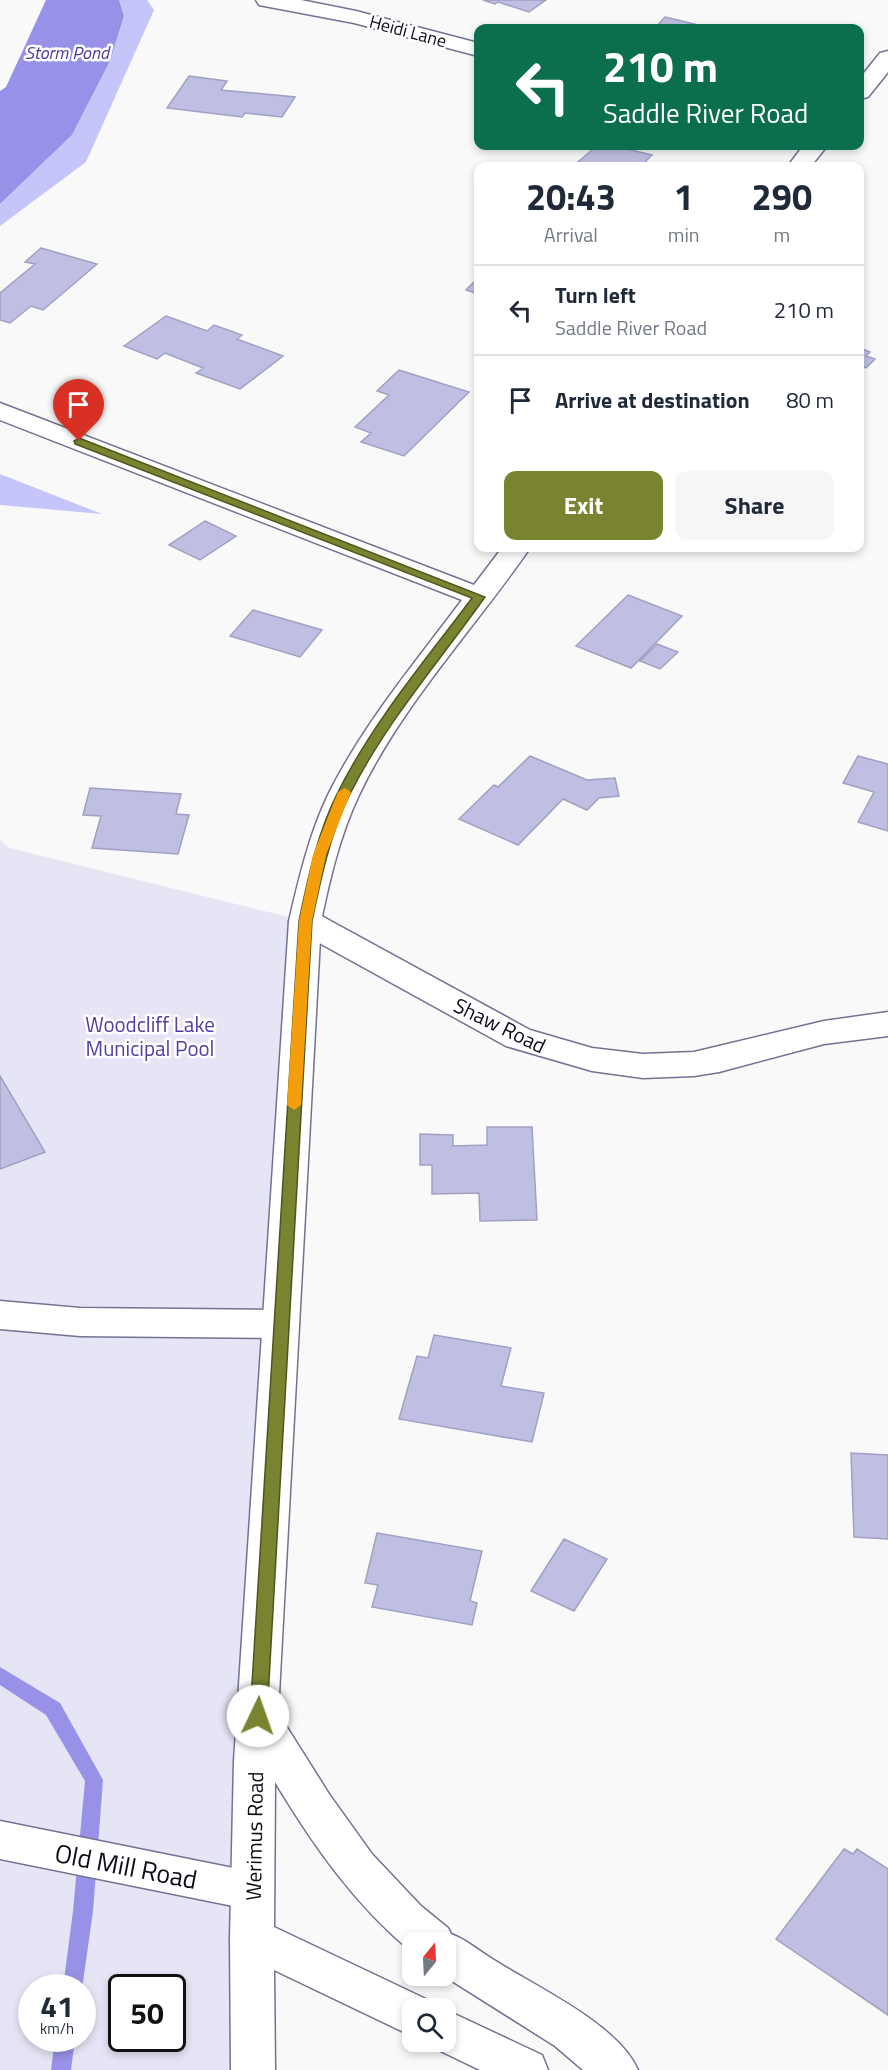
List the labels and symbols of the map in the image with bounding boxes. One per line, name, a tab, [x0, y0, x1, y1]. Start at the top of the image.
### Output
street label: Heidi Lane	[366, 8, 450, 54]
water label: Storm Pond	[25, 39, 111, 66]
pin	[53, 379, 104, 441]
street label: Shaw Road	[448, 989, 552, 1061]
park label: Woodcliff Lake Municipal Pool	[85, 1008, 215, 1064]
position arrow	[226, 1684, 290, 1748]
street label: Werimus Road	[237, 1771, 271, 1901]
street label: Old Mill Road	[52, 1833, 200, 1899]
north arrow	[402, 1932, 456, 1986]
speed limit sign: 50	[108, 1974, 186, 2052]

